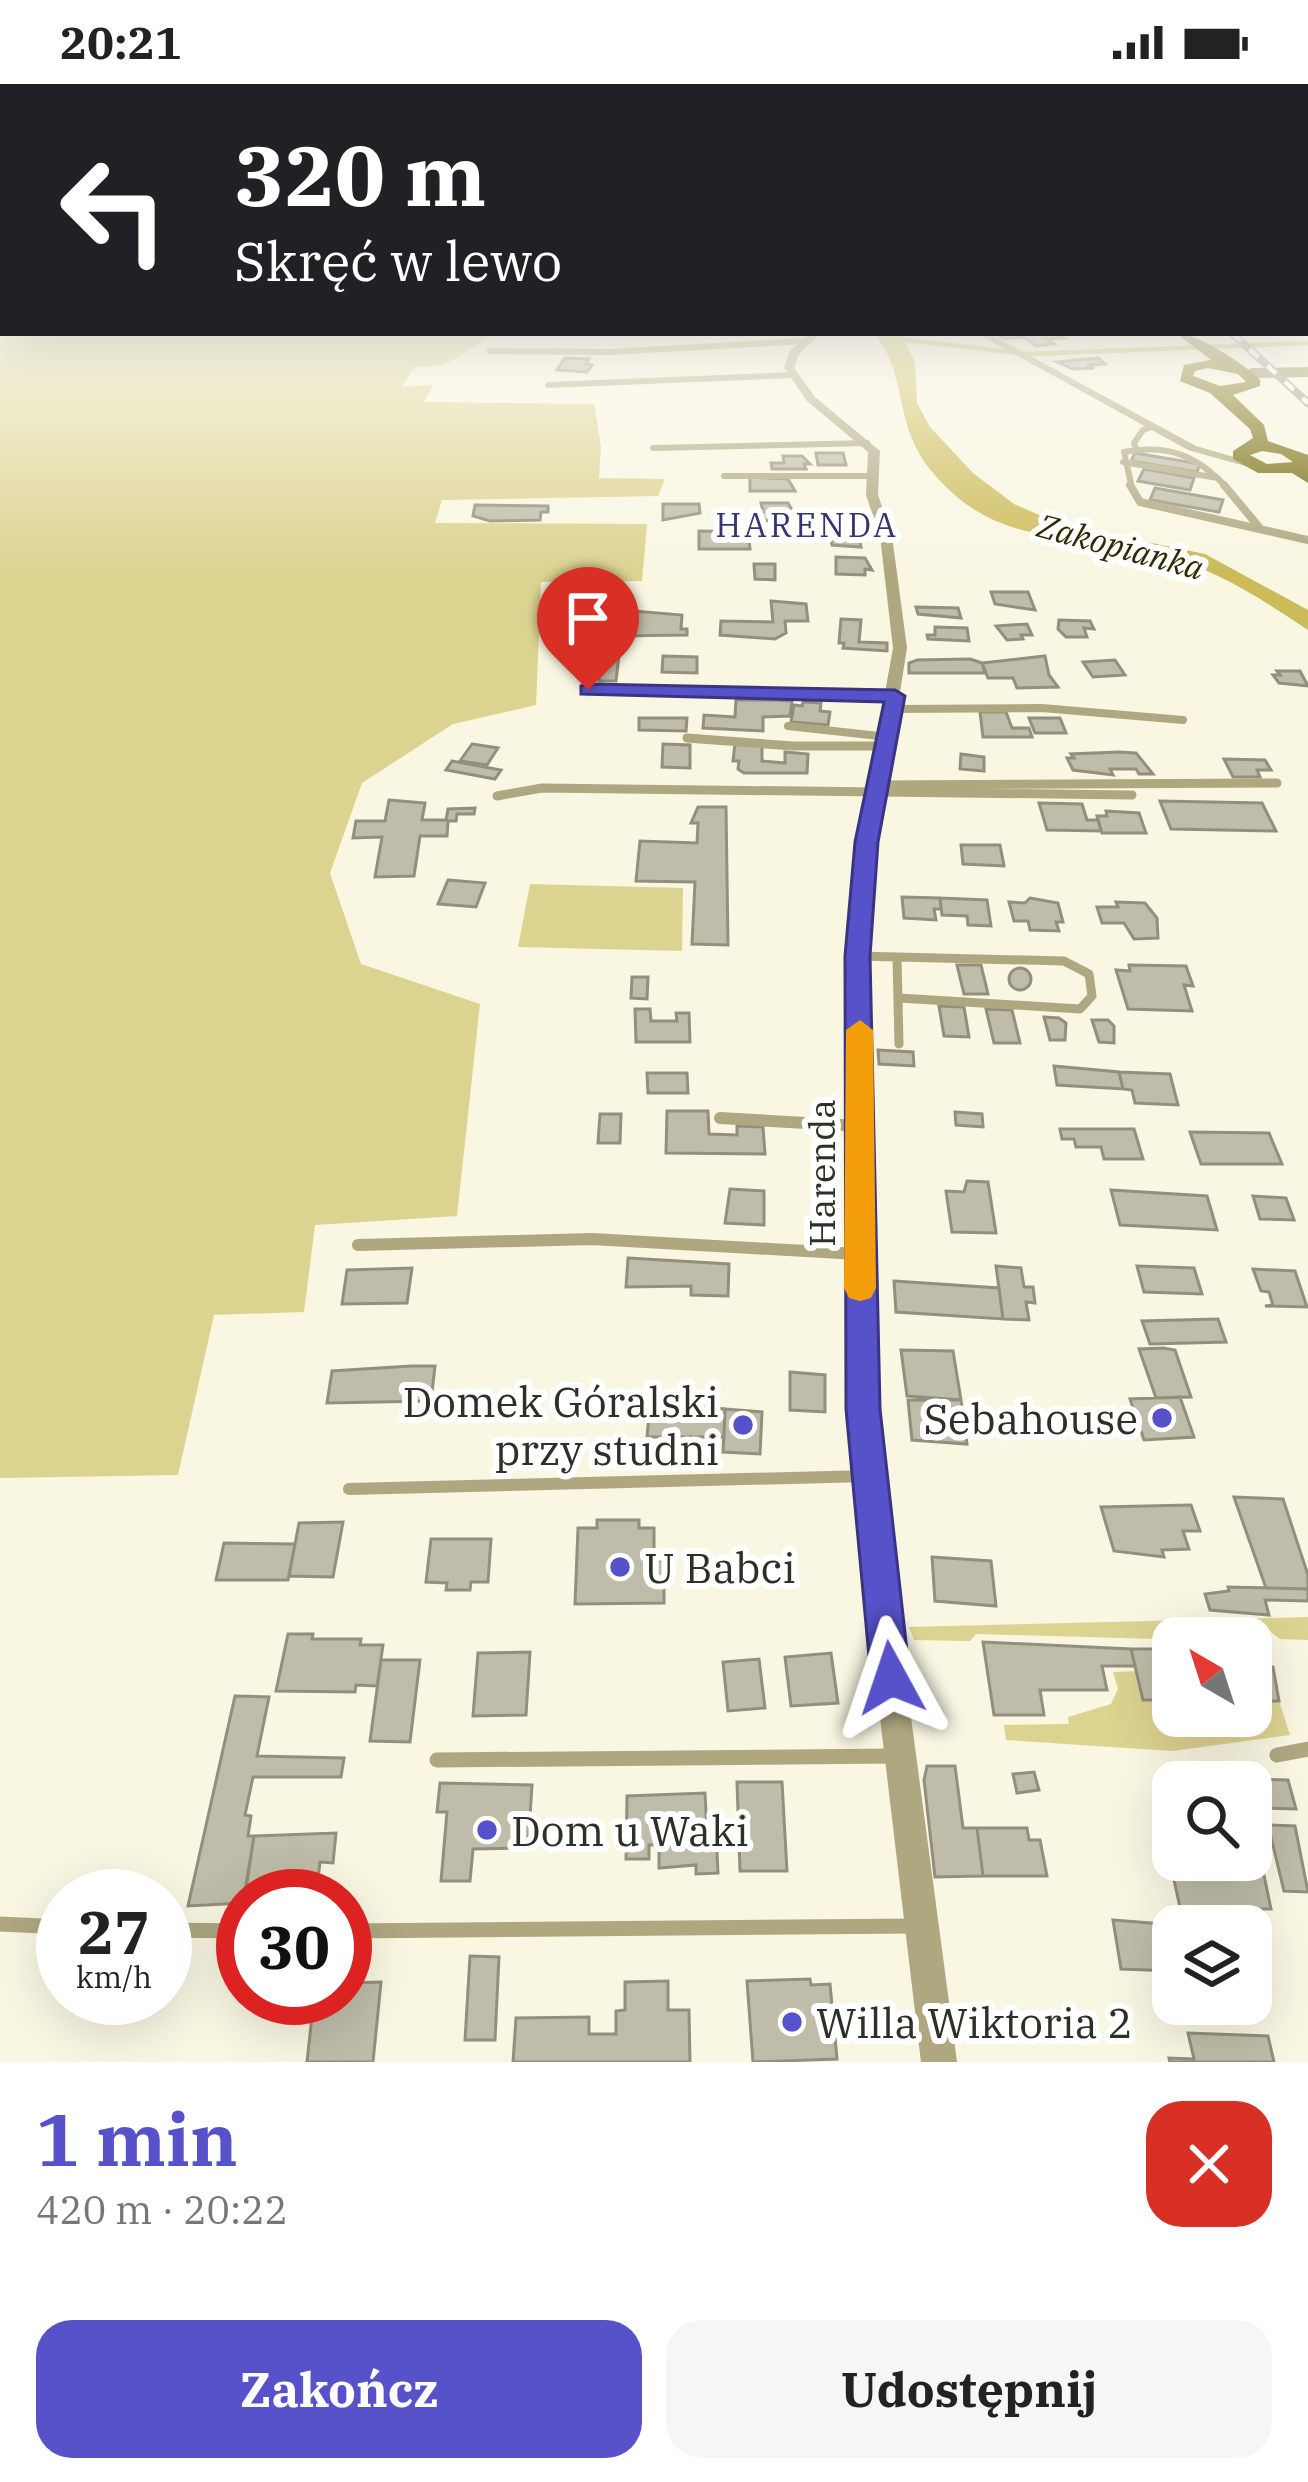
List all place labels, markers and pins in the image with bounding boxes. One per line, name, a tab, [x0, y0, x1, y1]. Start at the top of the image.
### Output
pin	[537, 567, 639, 690]
place label: Domek Góralski przy studni	[402, 1374, 719, 1477]
place label: Sebahouse	[923, 1391, 1138, 1446]
marker: Sebahouse	[1149, 1405, 1175, 1431]
marker: Domek Góralski przy studni	[730, 1412, 756, 1438]
place label: U Babci	[644, 1540, 796, 1595]
marker: U Babci	[607, 1554, 633, 1580]
place label: Dom u Waki	[511, 1803, 749, 1858]
marker: Dom u Waki	[474, 1817, 500, 1843]
place label: Willa Wiktoria 2	[816, 1995, 1133, 2050]
marker: Willa Wiktoria 2	[779, 2009, 805, 2035]

